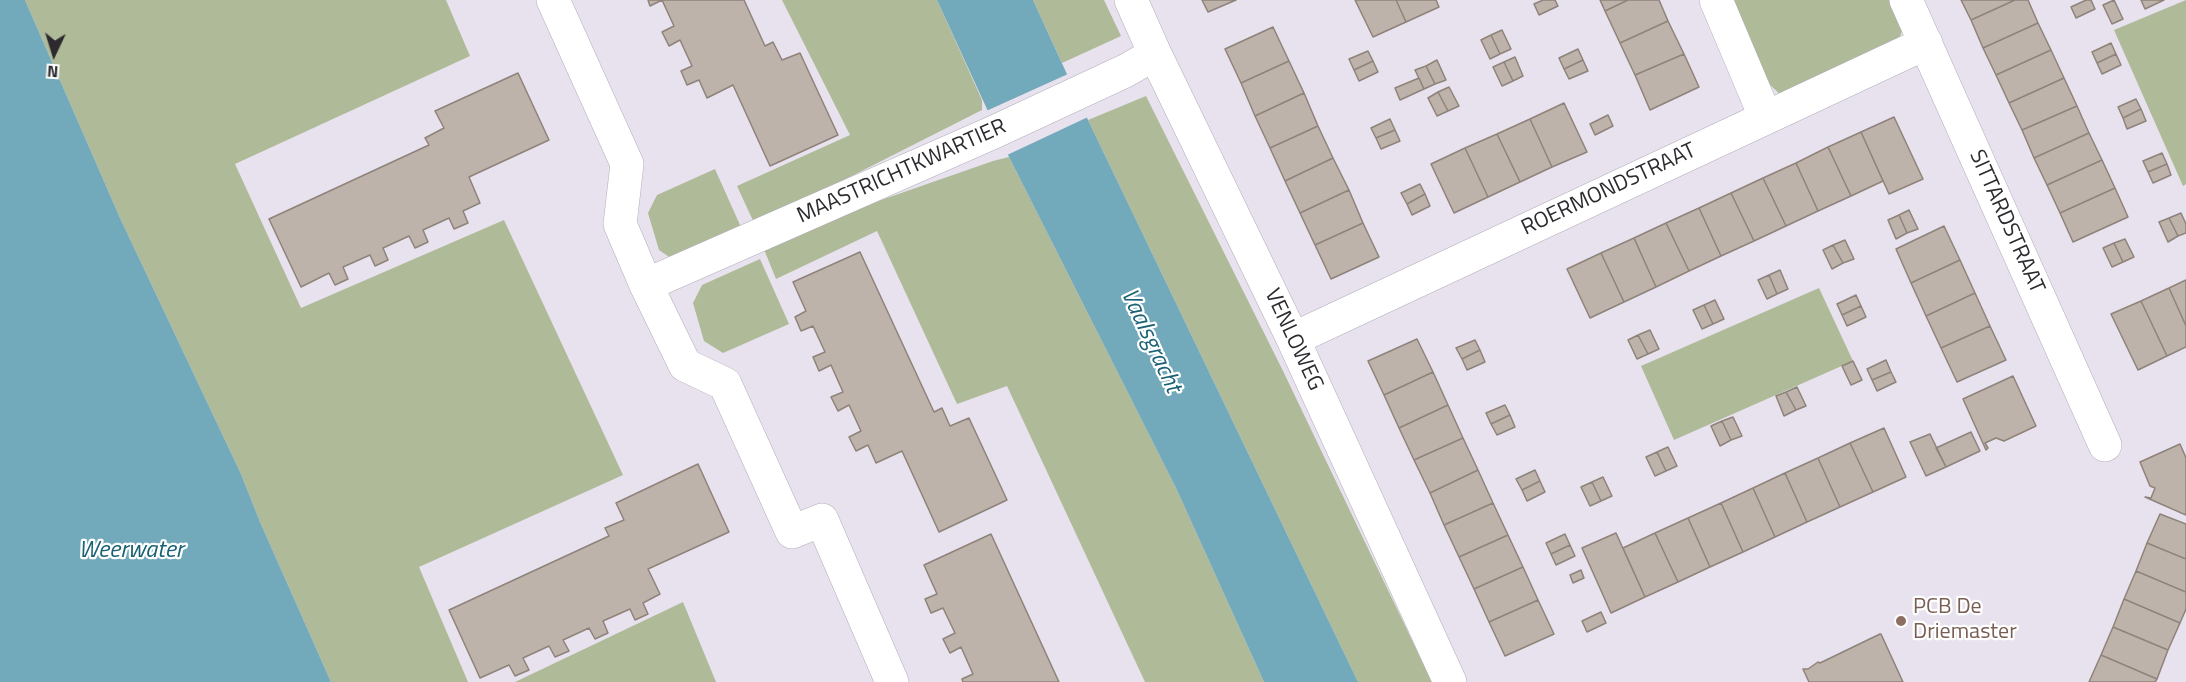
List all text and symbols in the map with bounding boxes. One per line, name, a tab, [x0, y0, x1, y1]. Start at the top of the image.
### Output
north arrow	[24, 24, 84, 84]
text: N	[46, 60, 59, 84]
street label: MAASTRICHTKWARTIER	[793, 114, 1011, 230]
street label: ROERMONDSTRAAT	[1518, 138, 1700, 242]
street label: SITTARDSTRAAT	[1963, 146, 2049, 298]
water label: Vaalsgracht	[1113, 284, 1187, 398]
street label: VENLOWEG	[1258, 285, 1328, 395]
water label: Weerwater	[79, 537, 183, 565]
place label: PCB De Driemaster	[1913, 595, 2017, 646]
marker: PCB De Driemaster	[1894, 614, 1908, 628]

